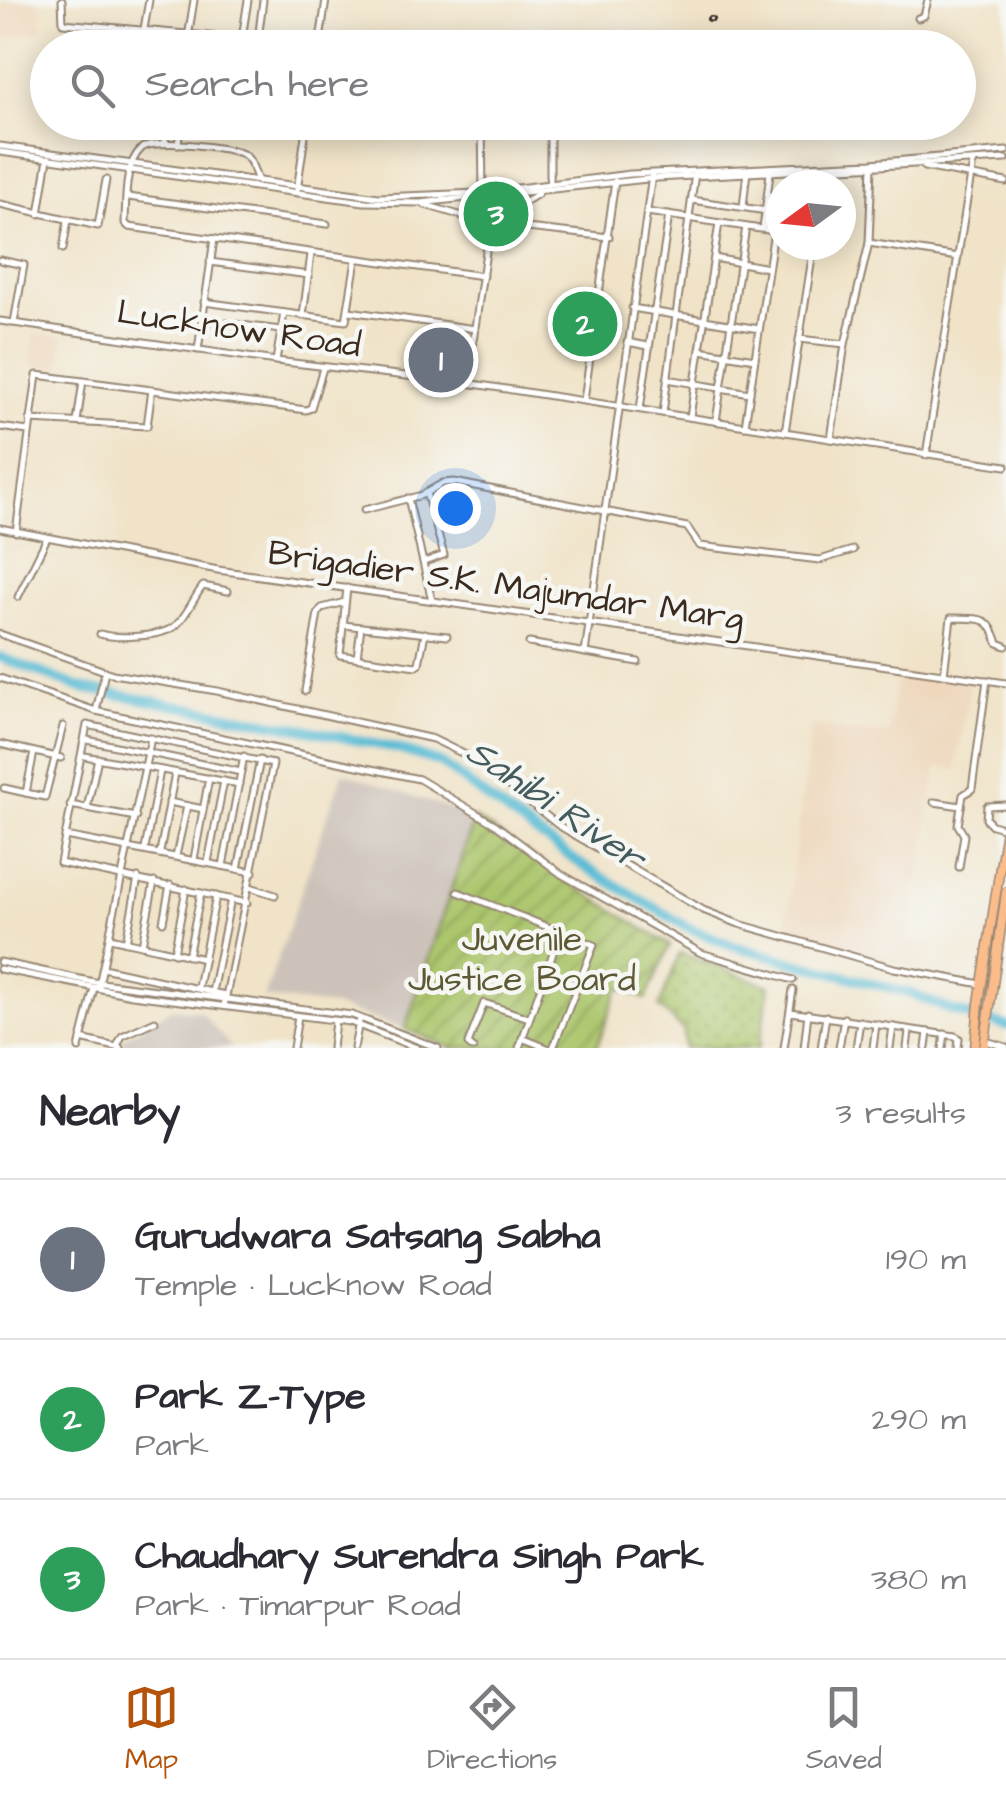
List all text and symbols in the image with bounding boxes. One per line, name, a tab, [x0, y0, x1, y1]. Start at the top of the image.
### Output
search box	[30, 30, 976, 140]
icon: search	[65, 58, 120, 113]
text: Search here	[145, 59, 369, 111]
north arrow	[766, 170, 856, 260]
pin: 3	[464, 176, 528, 252]
pin: 2	[552, 286, 618, 362]
street label: Lucknow Road	[114, 288, 364, 370]
pin: 1	[408, 322, 474, 398]
your location	[430, 483, 481, 534]
street label: Brigadier S.K. Majumdar Marg	[265, 528, 747, 646]
water label: Sahibi River	[456, 726, 658, 886]
park label: Juvenile Justice Board	[408, 915, 636, 1004]
text: Nearby	[40, 1084, 180, 1142]
text: 3 results	[836, 1091, 966, 1136]
text: Gurudwara Satsang Sabha	[135, 1211, 601, 1263]
text: 1	[70, 1237, 75, 1282]
text: 190 m	[886, 1237, 966, 1282]
text: Temple · Lucknow Road	[135, 1263, 492, 1308]
text: Park Z-Type	[135, 1371, 366, 1423]
text: 2	[63, 1397, 82, 1442]
text: 290 m	[872, 1397, 966, 1442]
text: Park	[135, 1423, 209, 1468]
text: Chaudhary Surendra Singh Park	[135, 1531, 704, 1583]
text: 3	[64, 1557, 81, 1602]
text: 380 m	[871, 1557, 966, 1602]
text: Park · Timarpur Road	[135, 1583, 461, 1628]
tab: Map	[124, 1680, 179, 1779]
tab: Directions	[427, 1680, 557, 1779]
tab: Saved	[806, 1680, 882, 1779]

